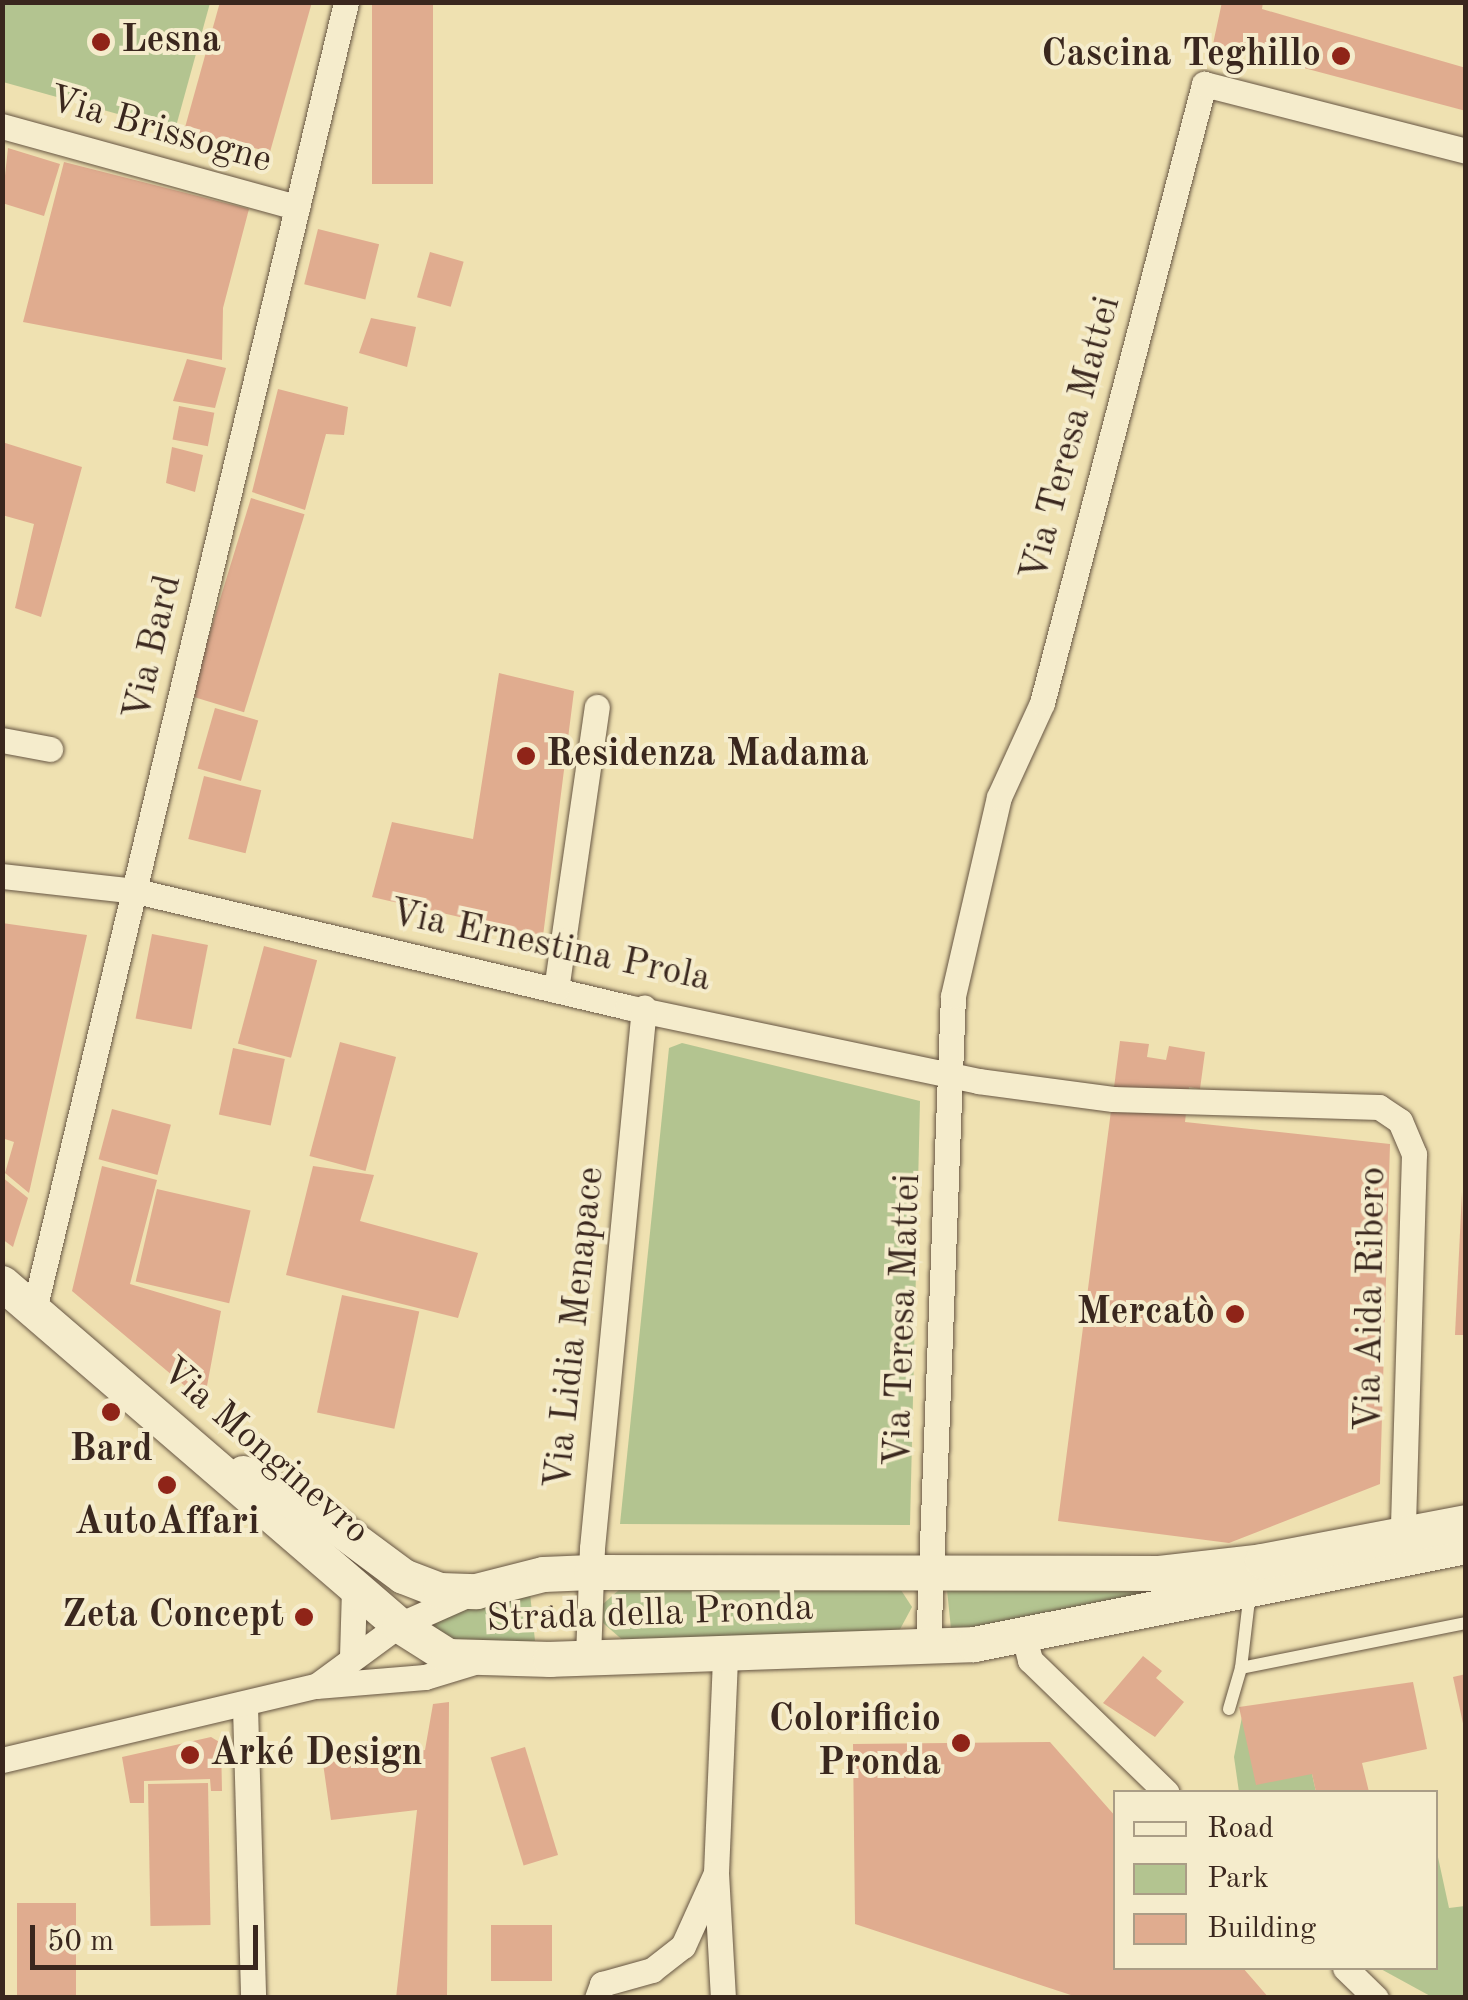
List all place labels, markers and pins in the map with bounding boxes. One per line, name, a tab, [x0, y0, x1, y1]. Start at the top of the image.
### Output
place label: Lesna	[121, 19, 221, 65]
marker: Lesna	[90, 31, 112, 53]
place label: Cascina Teghillo	[1041, 33, 1321, 79]
marker: Cascina Teghillo	[1330, 45, 1352, 67]
place label: Residenza Madama	[546, 733, 869, 779]
marker: Residenza Madama	[515, 745, 537, 767]
place label: Mercatò	[1077, 1291, 1215, 1337]
marker: Mercatò	[1224, 1303, 1246, 1325]
marker: Bard	[100, 1401, 122, 1423]
place label: Bard	[69, 1428, 153, 1474]
marker: AutoAffari	[156, 1474, 178, 1496]
place label: AutoAffari	[75, 1501, 259, 1547]
place label: Zeta Concept	[62, 1594, 284, 1640]
marker: Zeta Concept	[293, 1606, 315, 1628]
place label: Colorificio Pronda	[769, 1698, 941, 1788]
place label: Arké Design	[210, 1732, 423, 1778]
marker: Colorificio Pronda	[950, 1732, 972, 1754]
marker: Arké Design	[179, 1744, 201, 1766]

